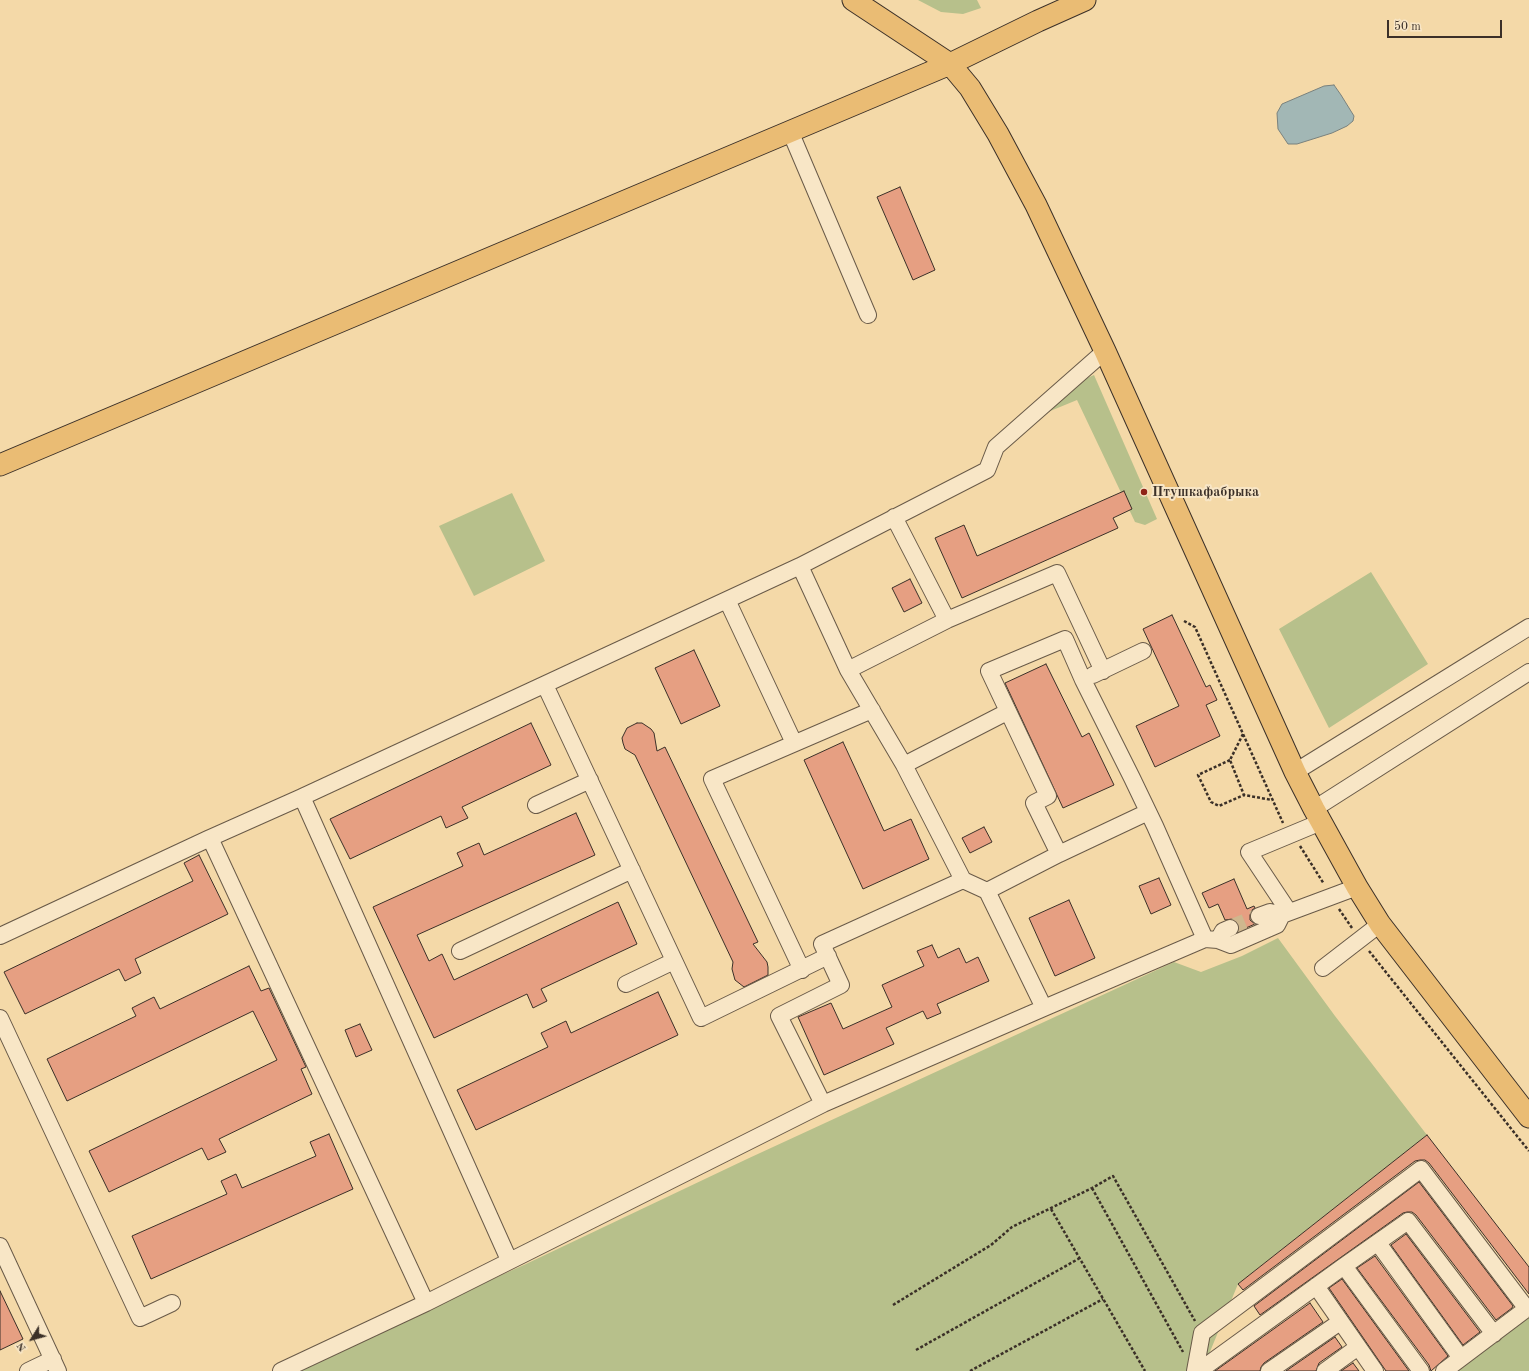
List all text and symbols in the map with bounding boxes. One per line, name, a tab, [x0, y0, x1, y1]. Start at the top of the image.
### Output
scale bar	[1389, 12, 1504, 38]
text: 50 m	[1394, 21, 1421, 33]
place label: Птушкафабрыка	[1152, 484, 1259, 500]
marker: Птушкафабрыка	[1139, 487, 1149, 497]
north arrow	[12, 1319, 52, 1359]
text: N	[15, 1340, 29, 1353]

